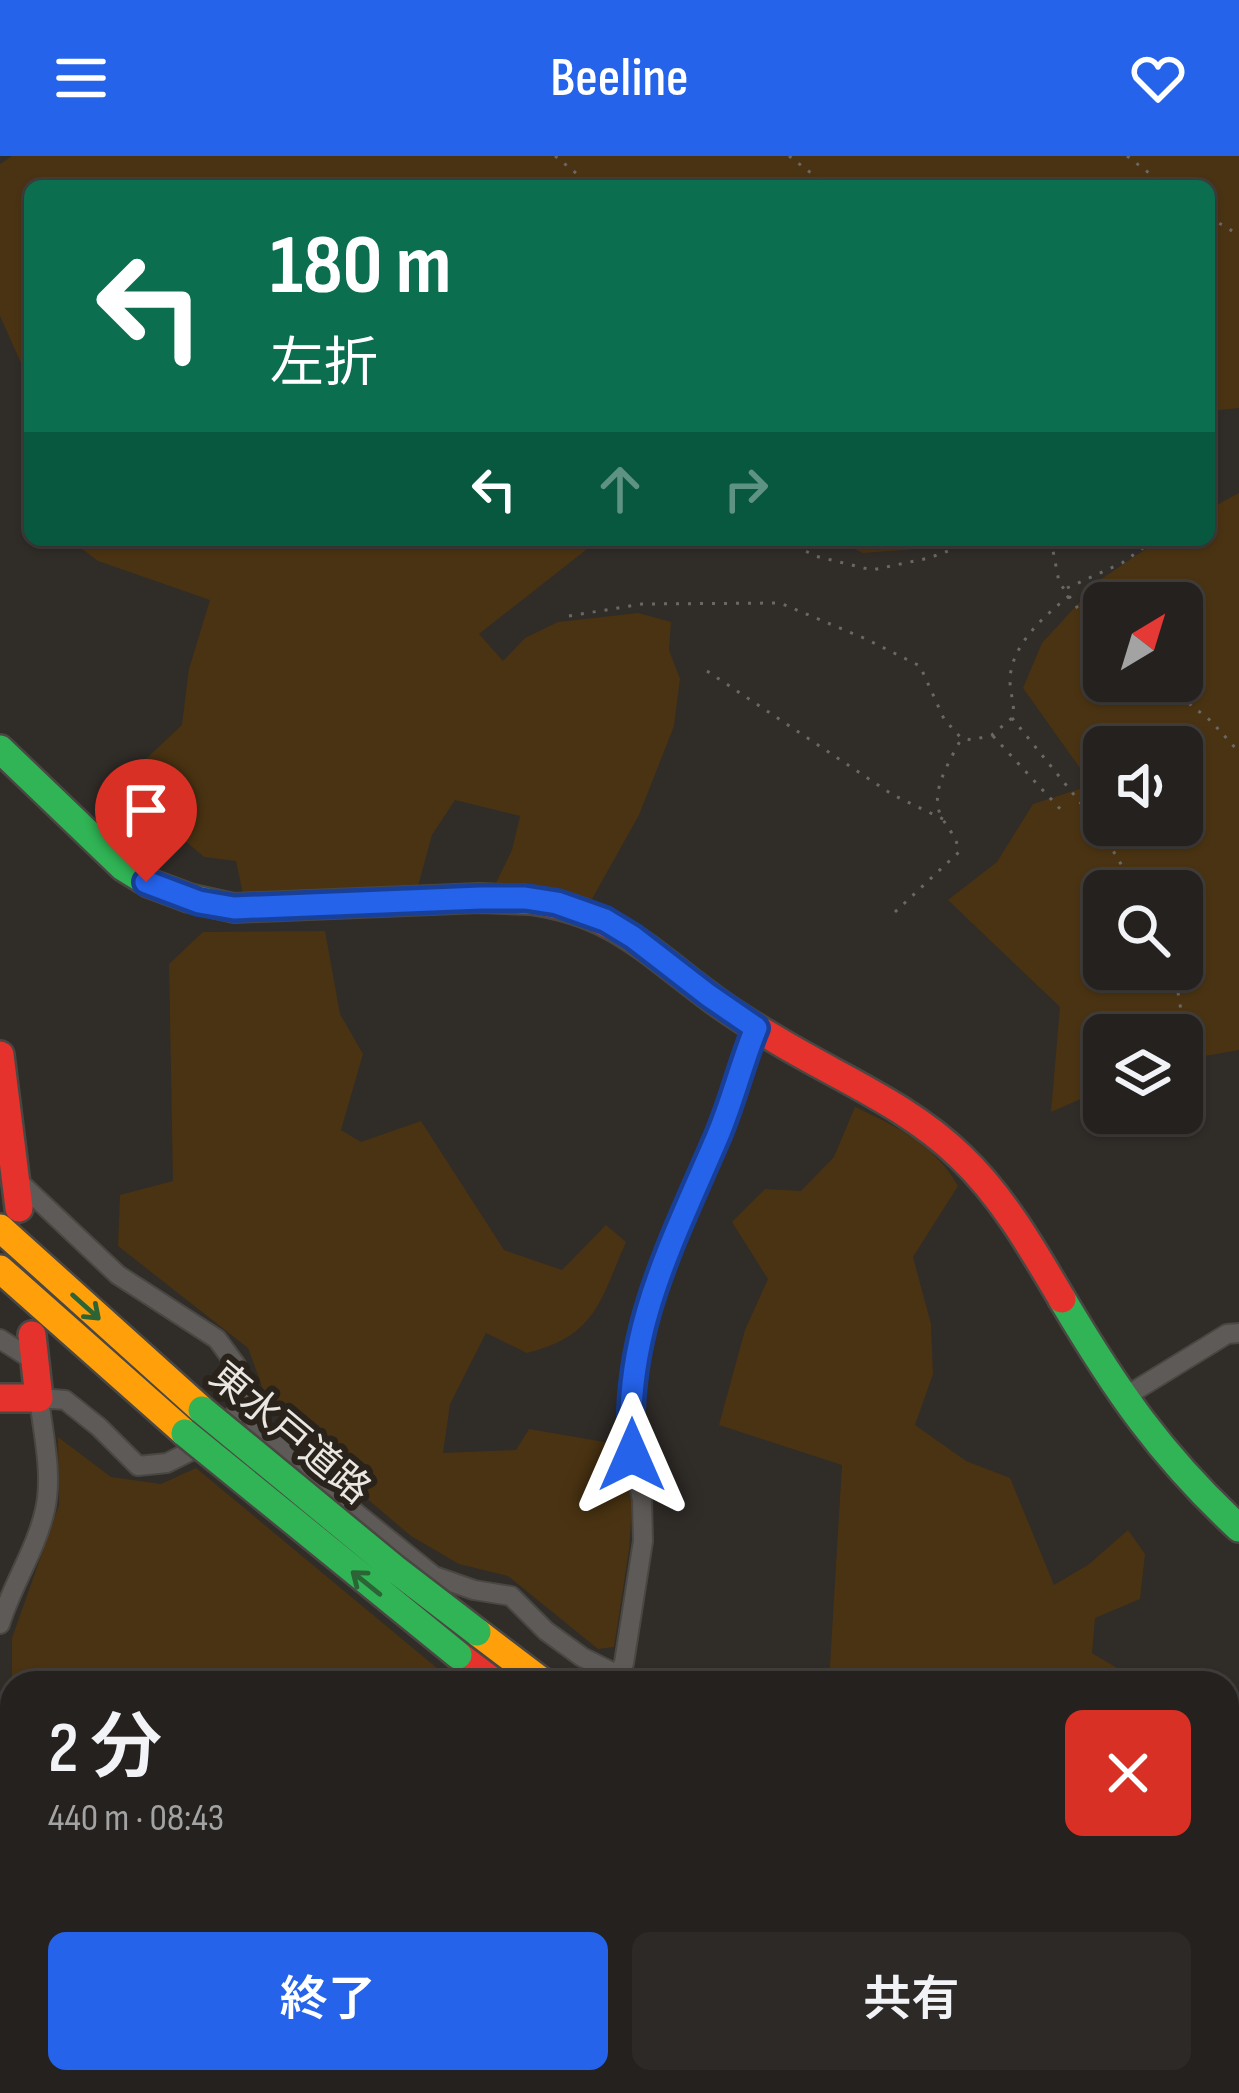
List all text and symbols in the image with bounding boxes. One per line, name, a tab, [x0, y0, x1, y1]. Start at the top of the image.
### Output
icon: menu	[48, 45, 114, 111]
icon: heart	[1125, 45, 1191, 111]
text: Beeline	[550, 46, 689, 111]
text: 180 m	[270, 216, 451, 317]
icon: left	[72, 228, 228, 384]
text: 左折	[270, 332, 378, 397]
icon: left	[461, 456, 527, 522]
icon: ahead	[587, 456, 653, 522]
icon: right	[713, 456, 779, 522]
north arrow	[1083, 582, 1203, 702]
map controls	[1083, 582, 1203, 1134]
button: sound	[1083, 726, 1203, 846]
pin	[95, 759, 197, 882]
icon: arrive	[113, 777, 179, 843]
button: search	[1083, 870, 1203, 990]
button: layers	[1083, 1014, 1203, 1134]
one-way arrow	[71, 1293, 101, 1320]
street label: 東水戸道路	[200, 1353, 379, 1515]
position arrow	[569, 1392, 695, 1518]
one-way arrow	[351, 1569, 382, 1597]
text: 2 分	[48, 1706, 162, 1793]
button: close	[1065, 1710, 1191, 1836]
text: 440 m · 08:43	[48, 1795, 224, 1842]
button: 終了	[48, 1932, 608, 2070]
button: 共有	[632, 1932, 1191, 2070]

